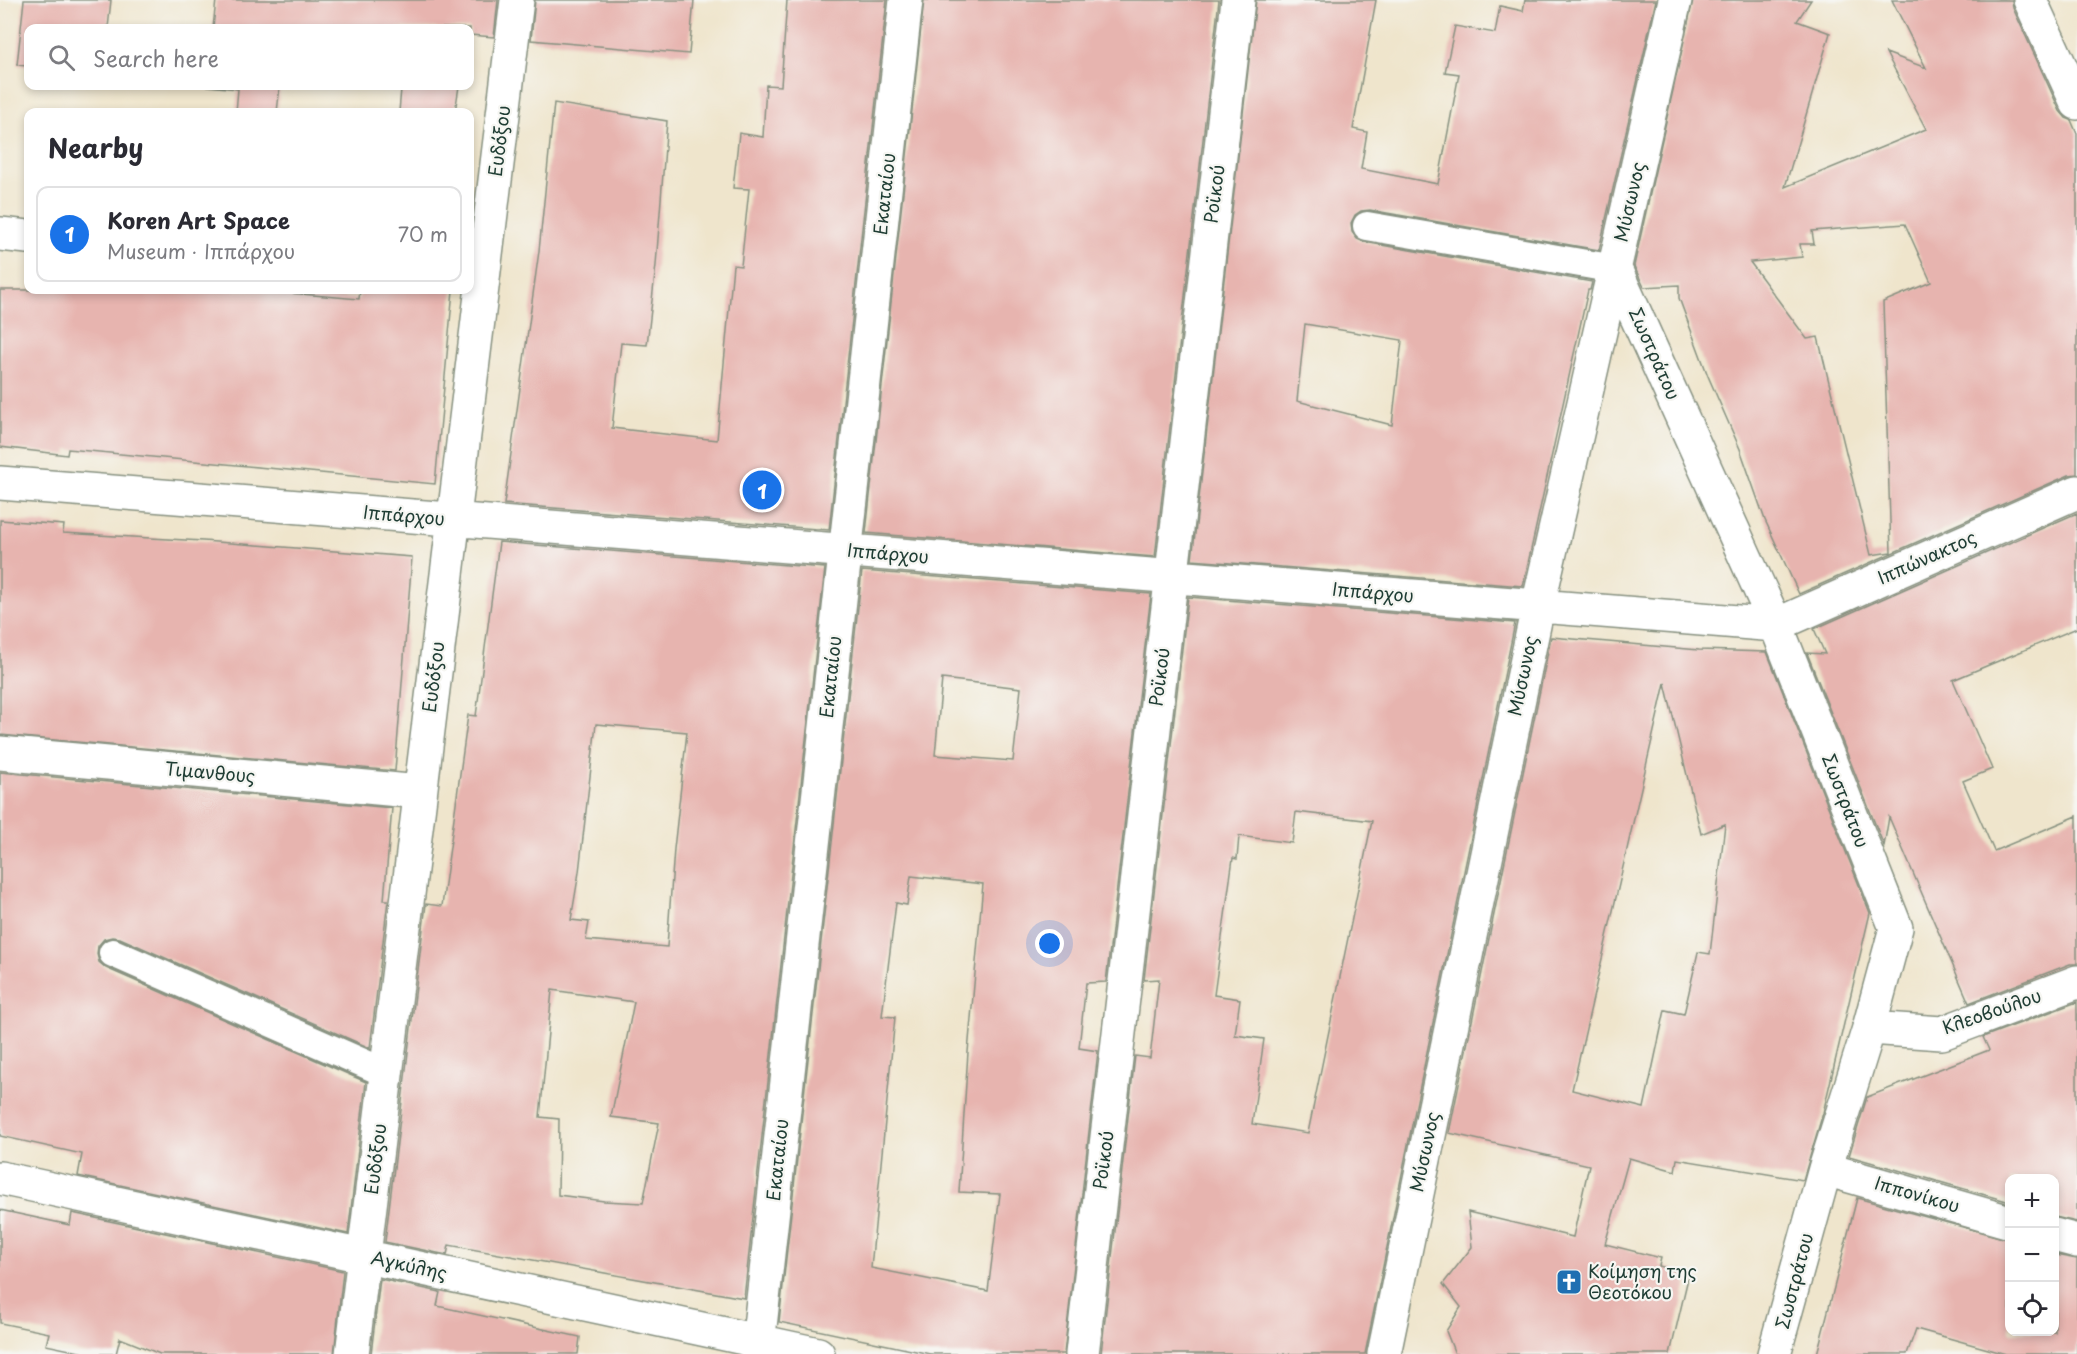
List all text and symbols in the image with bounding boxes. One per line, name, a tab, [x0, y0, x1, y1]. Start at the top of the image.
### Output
search box	[24, 24, 474, 90]
icon: search	[45, 41, 78, 74]
text: Search here	[93, 41, 219, 74]
street label: Ευδόξου	[481, 104, 516, 178]
text: Nearby	[48, 128, 143, 167]
street label: Εκαταίου	[866, 151, 901, 236]
street label: Μύσωνος	[1606, 159, 1651, 244]
street label: Ροϊκού	[1197, 163, 1231, 225]
text: Koren Art Space	[107, 203, 290, 236]
text: 1	[65, 219, 74, 249]
text: 70 m	[398, 219, 448, 249]
text: Museum · Ιππάρχου	[107, 236, 295, 266]
street label: Σωστράτου	[1623, 303, 1688, 404]
pin: 1	[742, 468, 782, 512]
street label: Ιππάρχου	[362, 497, 446, 532]
street label: Ιππώνακτος	[1873, 523, 1980, 590]
street label: Ιππάρχου	[846, 535, 930, 570]
street label: Ιππάρχου	[1331, 574, 1415, 609]
street label: Μύσωνος	[1500, 633, 1543, 718]
street label: Εκαταίου	[812, 634, 847, 719]
street label: Ευδόξου	[415, 640, 450, 714]
street label: Ροϊκού	[1142, 646, 1176, 708]
street label: Σωστράτου	[1816, 750, 1877, 851]
street label: Τιμανθους	[164, 754, 256, 789]
your location	[1035, 929, 1064, 958]
street label: Κλεοβούλου	[1938, 981, 2045, 1040]
street label: Μύσωνος	[1402, 1109, 1445, 1194]
street label: Εκαταίου	[759, 1117, 794, 1202]
street label: Ευδόξου	[357, 1122, 392, 1196]
street label: Ροϊκού	[1086, 1129, 1120, 1191]
street label: Ιππονίκου	[1872, 1169, 1963, 1219]
map controls	[2005, 1174, 2059, 1336]
button: +	[2005, 1174, 2059, 1228]
button: −	[2005, 1228, 2059, 1282]
street label: Σωστράτου	[1768, 1230, 1819, 1332]
street label: Αγκύλης	[369, 1243, 450, 1286]
place label: Κοίμηση της Θεοτόκου	[1588, 1257, 1697, 1305]
church icon: Κοίμηση της Θεοτόκου	[1554, 1267, 1584, 1297]
button: locate	[2005, 1282, 2059, 1336]

